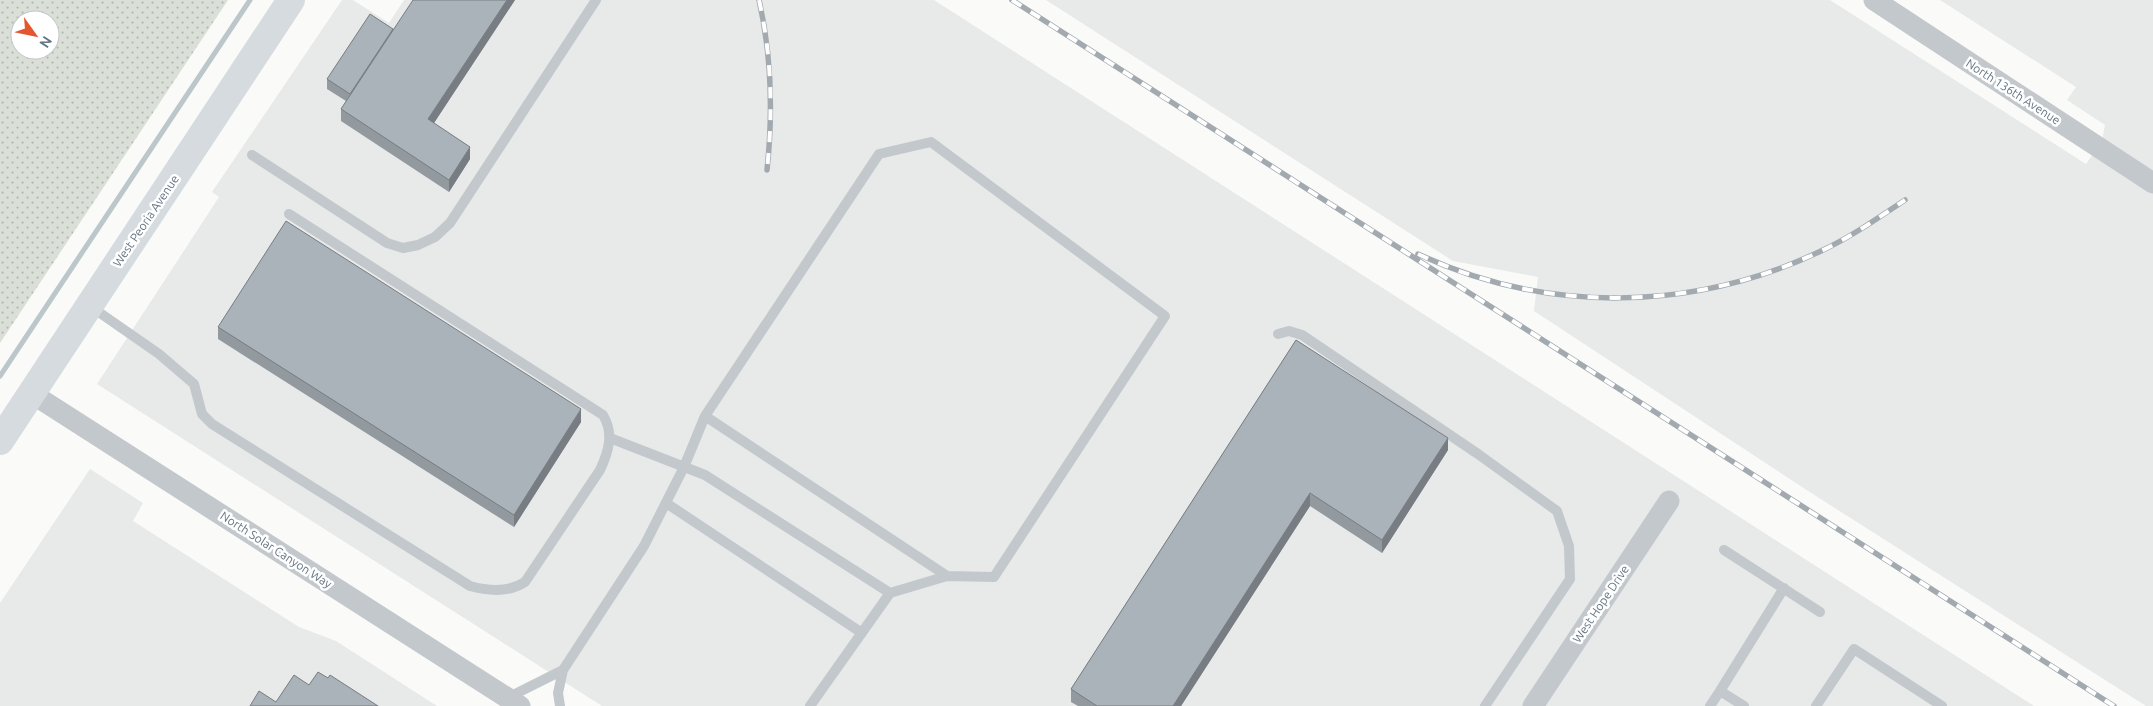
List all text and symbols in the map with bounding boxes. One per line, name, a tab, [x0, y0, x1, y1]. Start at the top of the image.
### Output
north arrow	[10, 10, 60, 60]
text: N	[36, 33, 55, 51]
street label: North 136th Avenue	[1964, 56, 2063, 127]
street label: West Peoria Avenue	[110, 172, 181, 269]
street label: North Solar Canyon Way	[218, 509, 334, 591]
street label: West Hope Drive	[1570, 563, 1631, 645]

